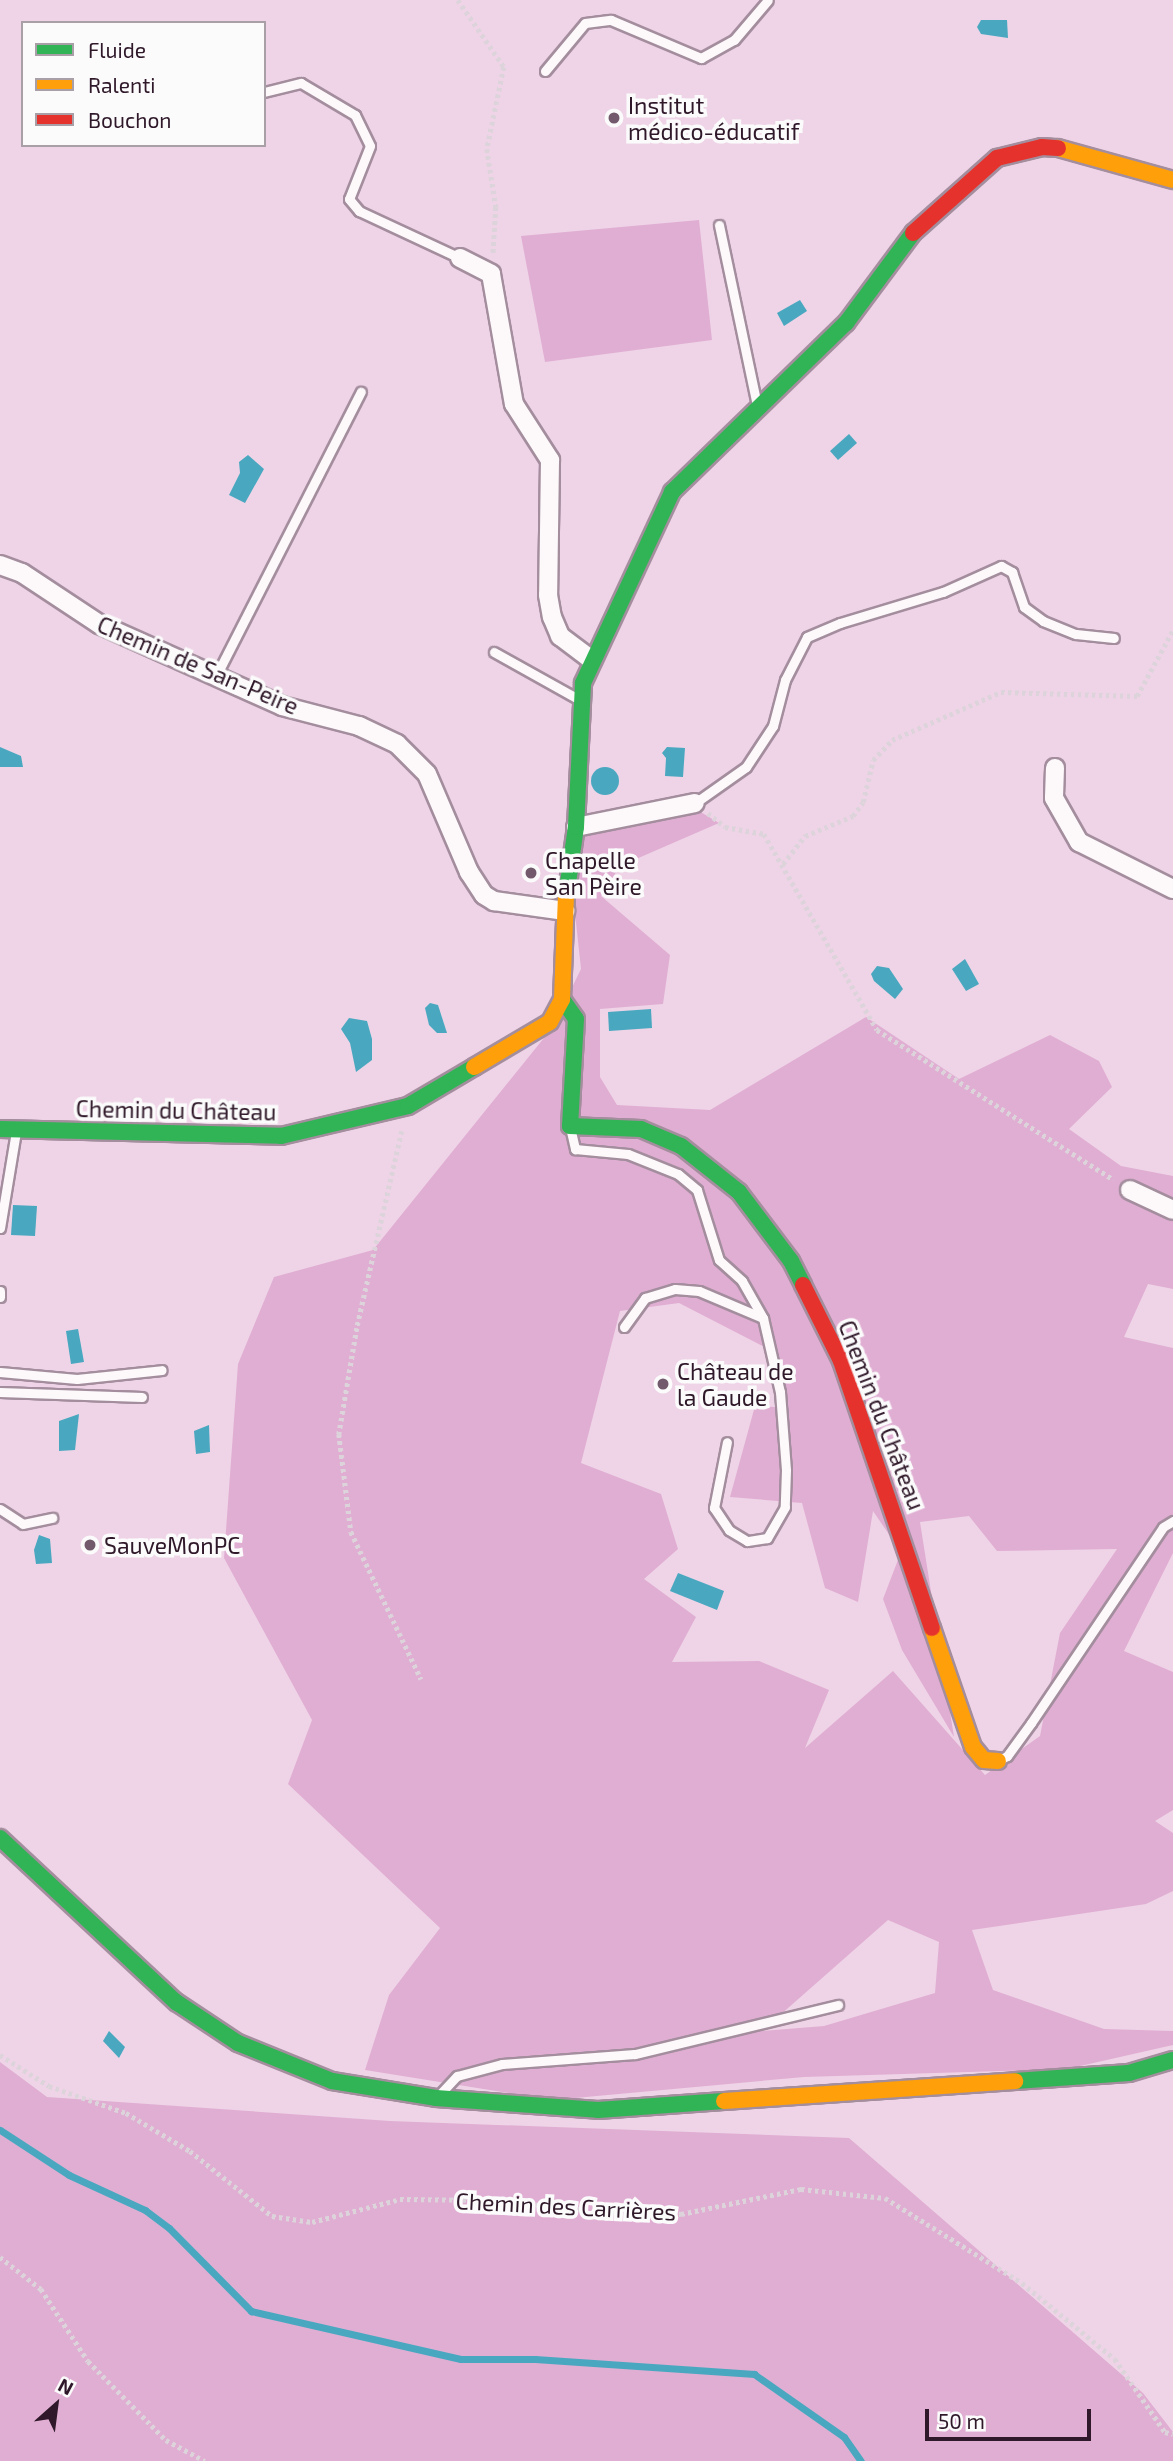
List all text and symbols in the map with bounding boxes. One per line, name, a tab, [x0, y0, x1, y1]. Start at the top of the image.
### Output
legend	[21, 21, 266, 147]
text: Fluide	[88, 37, 146, 62]
text: Ralenti	[88, 72, 155, 97]
place label: Institut médico-éducatif	[628, 91, 800, 145]
text: Bouchon	[88, 107, 172, 132]
marker: Institut médico-éducatif	[606, 110, 622, 126]
street label: Chemin de San-Peire	[93, 610, 303, 720]
place label: Chapelle San Pèire	[545, 846, 642, 900]
marker: Chapelle San Pèire	[523, 865, 539, 881]
street label: Chemin du Château	[76, 1094, 276, 1126]
street label: Chemin du Château	[833, 1316, 931, 1514]
place label: Château de la Gaude	[677, 1357, 794, 1411]
marker: Château de la Gaude	[655, 1376, 671, 1392]
place label: SauveMonPC	[104, 1531, 240, 1559]
marker: SauveMonPC	[82, 1537, 98, 1553]
street label: Chemin des Carrières	[455, 2186, 677, 2226]
north arrow	[21, 2370, 91, 2440]
text: N	[55, 2373, 78, 2399]
scale bar	[928, 2394, 1094, 2438]
text: 50 m	[938, 2408, 985, 2433]

